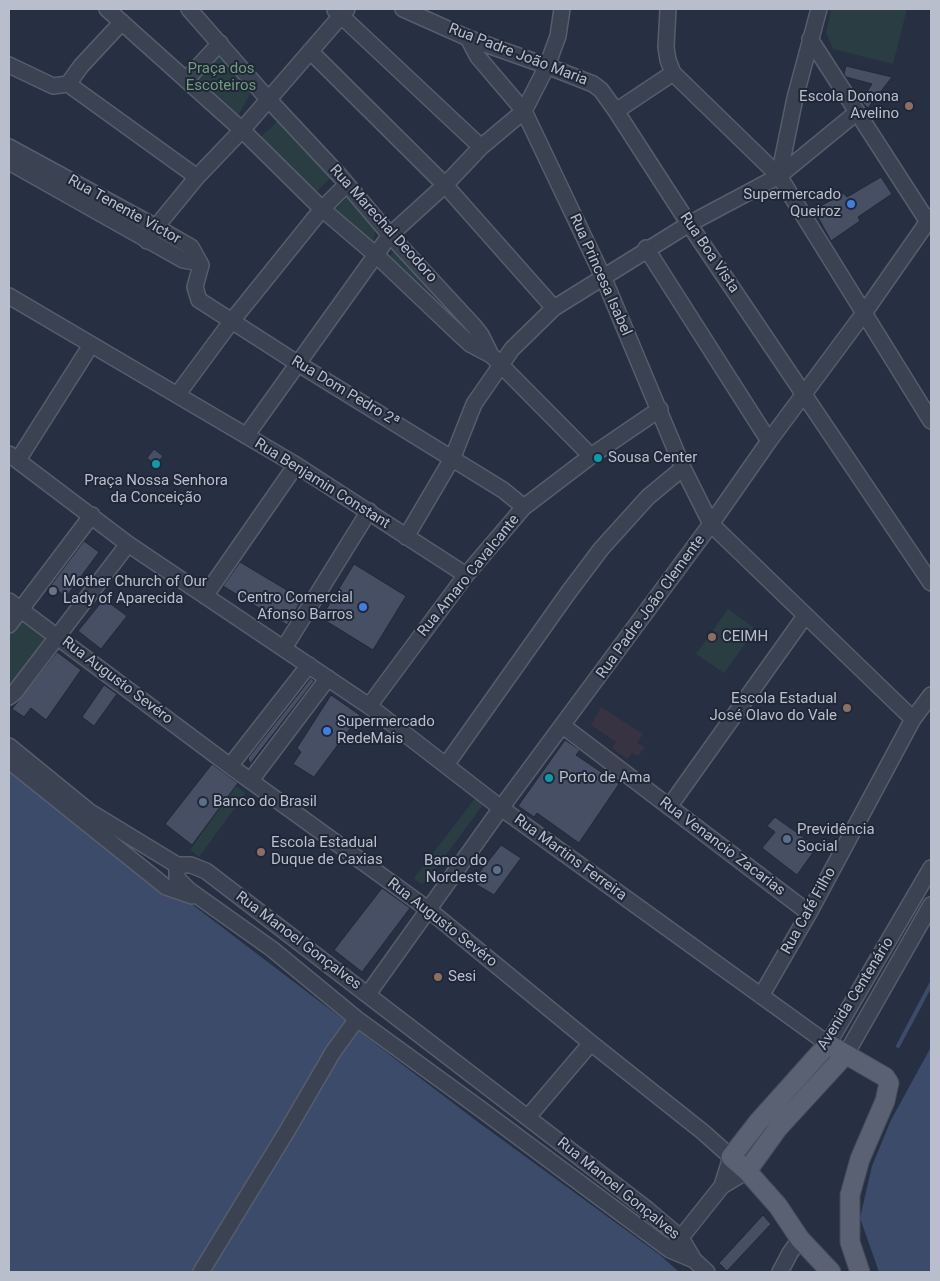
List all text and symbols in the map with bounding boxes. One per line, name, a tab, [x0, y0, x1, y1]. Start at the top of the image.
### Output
street label: Rua Padre João Maria	[446, 20, 590, 90]
park label: Praça dos Escoteiros	[186, 60, 256, 95]
place label: Escola Donona Avelino	[799, 88, 899, 123]
marker: Escola Donona Avelino	[903, 100, 915, 112]
street label: Rua Marechal Deodoro	[325, 161, 441, 287]
street label: Rua Tenente Victor	[64, 172, 184, 248]
place label: Supermercado Queiroz	[743, 186, 841, 221]
marker: Supermercado Queiroz	[845, 198, 857, 210]
street label: Rua Boa Vista	[675, 209, 743, 297]
street label: Rua Princesa Isabel	[565, 211, 635, 339]
street label: Rua Dom Pedro 2ª	[288, 353, 402, 431]
street label: Rua Benjamin Constant	[251, 435, 393, 533]
place label: Sousa Center	[608, 449, 697, 467]
marker: Sousa Center	[592, 452, 604, 464]
marker: Praça Nossa Senhora da Conceição	[150, 458, 162, 470]
place label: Praça Nossa Senhora da Conceição	[84, 472, 228, 507]
street label: Rua Amaro Cavalcante	[414, 511, 524, 641]
street label: Rua Padre João Clemente	[593, 532, 709, 682]
place label: Mother Church of Our Lady of Aparecida	[63, 573, 207, 608]
marker: Mother Church of Our Lady of Aparecida	[47, 585, 59, 597]
place label: Centro Comercial Afonso Barros	[237, 589, 353, 624]
marker: Centro Comercial Afonso Barros	[357, 601, 369, 613]
place label: CEIMH	[722, 628, 768, 646]
marker: CEIMH	[706, 631, 718, 643]
street label: Rua Augusto Sevéro	[58, 633, 176, 729]
place label: Escola Estadual José Olavo do Vale	[710, 690, 837, 725]
marker: Escola Estadual José Olavo do Vale	[841, 702, 853, 714]
place label: Supermercado RedeMais	[337, 713, 435, 748]
marker: Supermercado RedeMais	[321, 725, 333, 737]
place label: Porto de Ama	[559, 769, 651, 787]
marker: Porto de Ama	[543, 772, 555, 784]
place label: Banco do Brasil	[213, 793, 317, 811]
street label: Rua Venancio Zacarias	[656, 794, 788, 900]
marker: Banco do Brasil	[197, 796, 209, 808]
street label: Rua Martins Ferreira	[510, 811, 630, 905]
place label: Previdência Social	[797, 821, 875, 856]
marker: Previdência Social	[781, 833, 793, 845]
place label: Escola Estadual Duque de Caxias	[271, 834, 383, 869]
marker: Escola Estadual Duque de Caxias	[255, 846, 267, 858]
place label: Banco do Nordeste	[424, 852, 487, 887]
marker: Banco do Nordeste	[491, 864, 503, 876]
street label: Rua Café Filho	[778, 864, 840, 958]
street label: Rua Augusto Sevéro	[384, 875, 500, 971]
street label: Rua Manoel Gonçalves	[232, 888, 364, 994]
street label: Avenida Centenário	[814, 934, 898, 1054]
place label: Sesi	[448, 968, 476, 986]
marker: Sesi	[432, 971, 444, 983]
street label: Rua Manoel Gonçalves	[553, 1134, 683, 1244]

